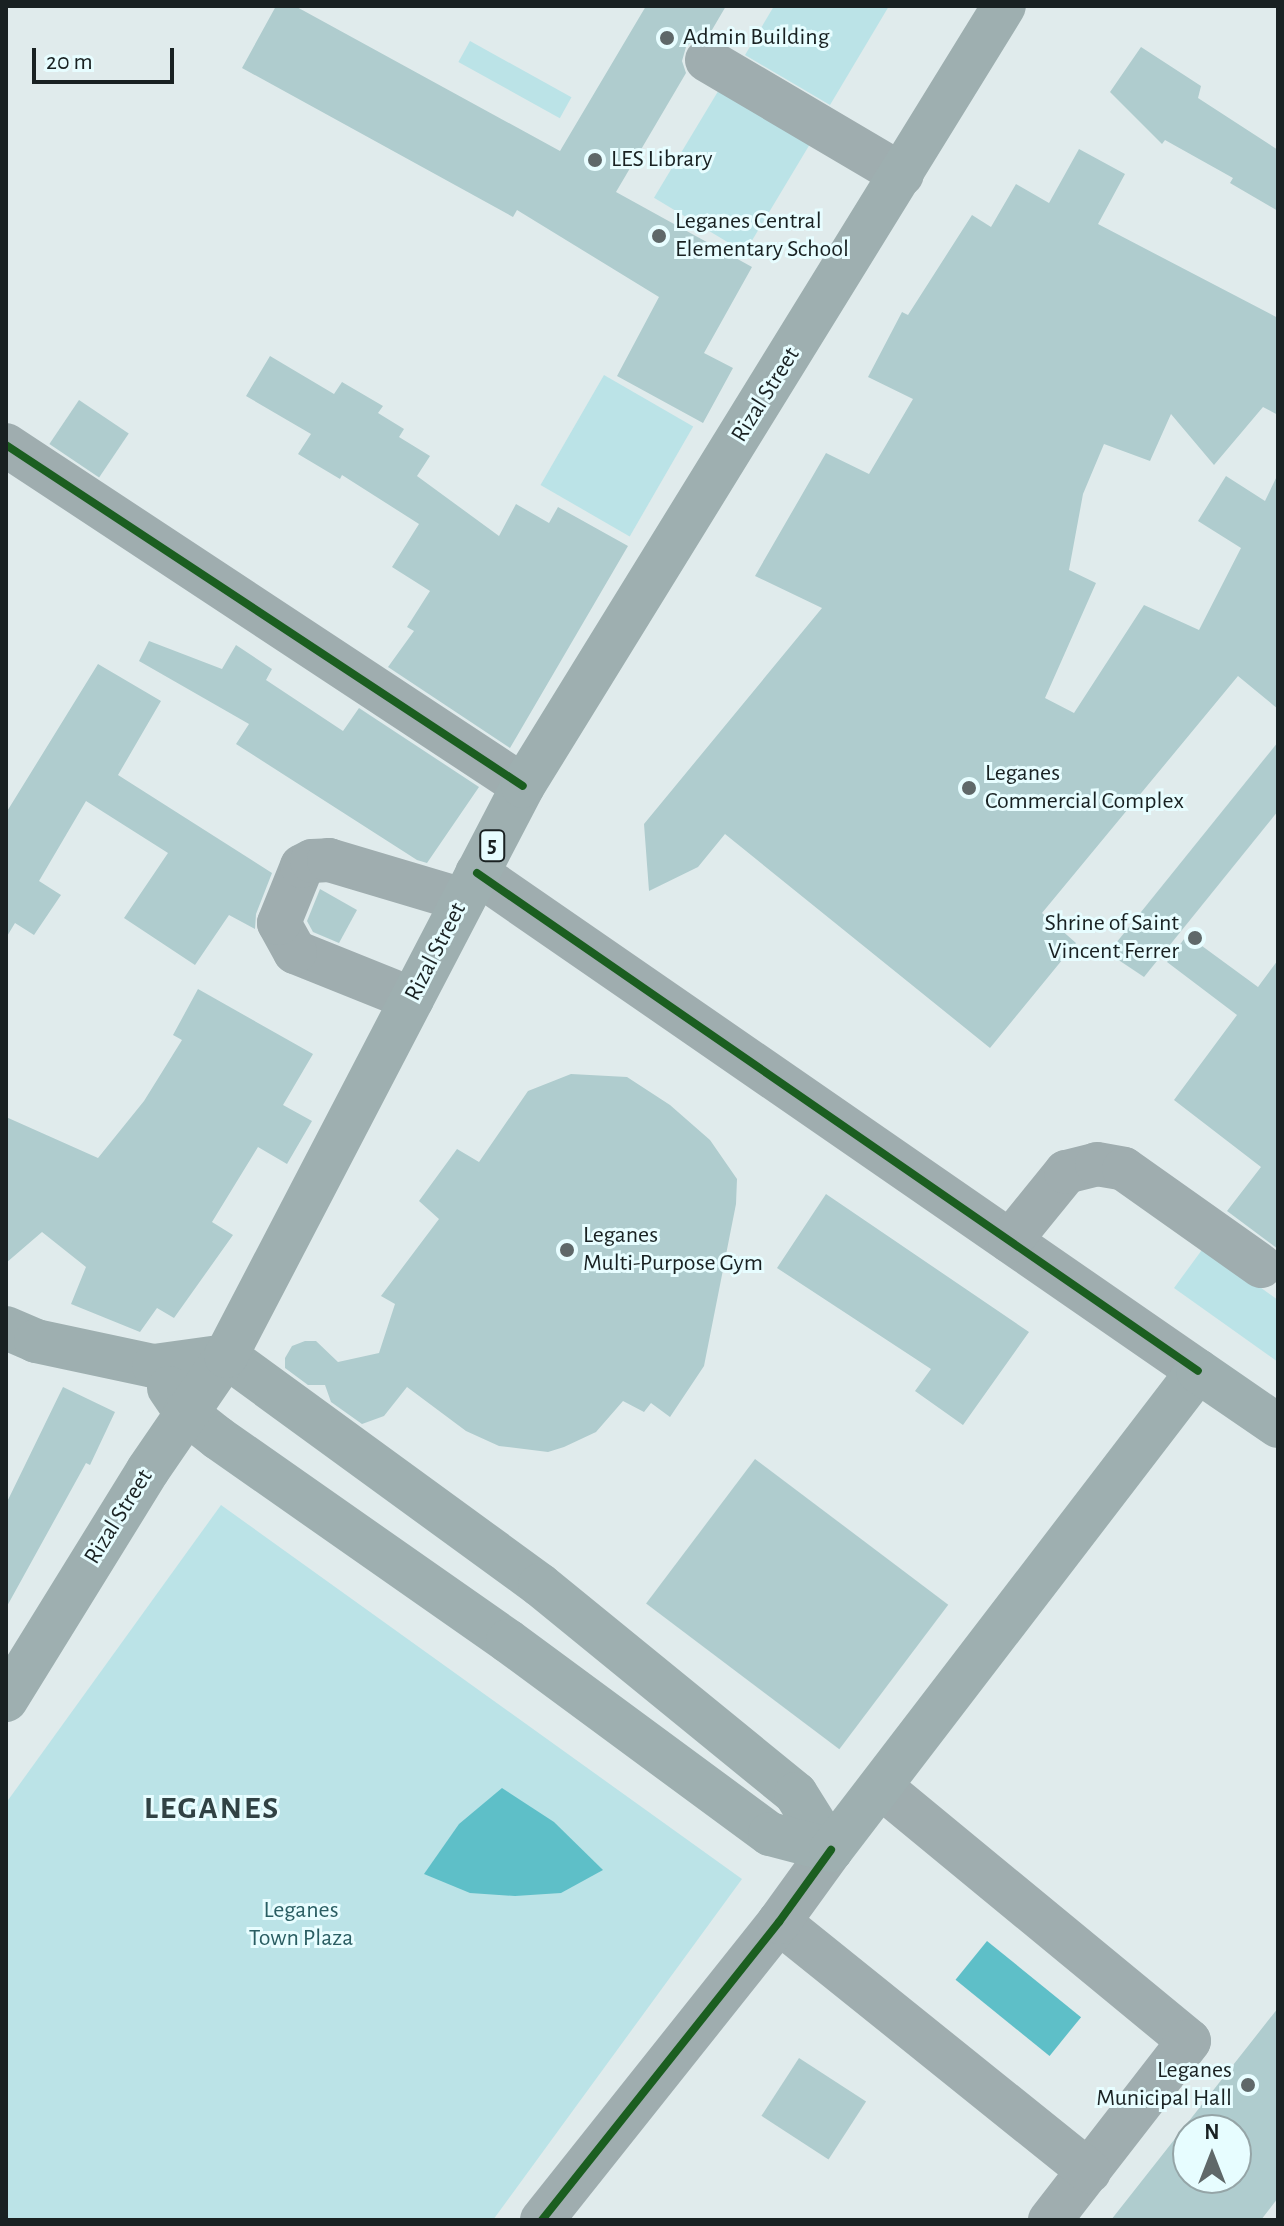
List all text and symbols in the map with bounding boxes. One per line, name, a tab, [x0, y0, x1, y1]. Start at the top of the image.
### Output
place label: Admin Building	[683, 24, 829, 52]
marker: Admin Building	[658, 29, 676, 47]
scale bar	[36, 32, 178, 82]
text: 20 m	[46, 50, 93, 74]
place label: LES Library	[611, 146, 712, 174]
marker: LES Library	[586, 151, 604, 169]
place label: Leganes Central Elementary School	[675, 208, 849, 264]
marker: Leganes Central Elementary School	[650, 227, 668, 245]
street label: Rizal Street	[726, 342, 806, 448]
place label: Leganes Commercial Complex	[985, 760, 1184, 816]
marker: Leganes Commercial Complex	[960, 779, 978, 797]
road number: 5	[478, 828, 506, 864]
street label: Rizal Street	[399, 898, 473, 1006]
place label: Shrine of Saint Vincent Ferrer	[1044, 910, 1179, 966]
marker: Shrine of Saint Vincent Ferrer	[1186, 929, 1204, 947]
place label: Leganes Multi-Purpose Gym	[583, 1222, 763, 1278]
marker: Leganes Multi-Purpose Gym	[558, 1241, 576, 1259]
street label: Rizal Street	[79, 1464, 159, 1570]
district label: LEGANES	[144, 1789, 280, 1827]
park label: Leganes Town Plaza	[249, 1897, 353, 1953]
place label: Leganes Municipal Hall	[1096, 2057, 1232, 2113]
marker: Leganes Municipal Hall	[1239, 2076, 1257, 2094]
north arrow	[1172, 2114, 1252, 2194]
text: N	[1204, 2121, 1220, 2143]

